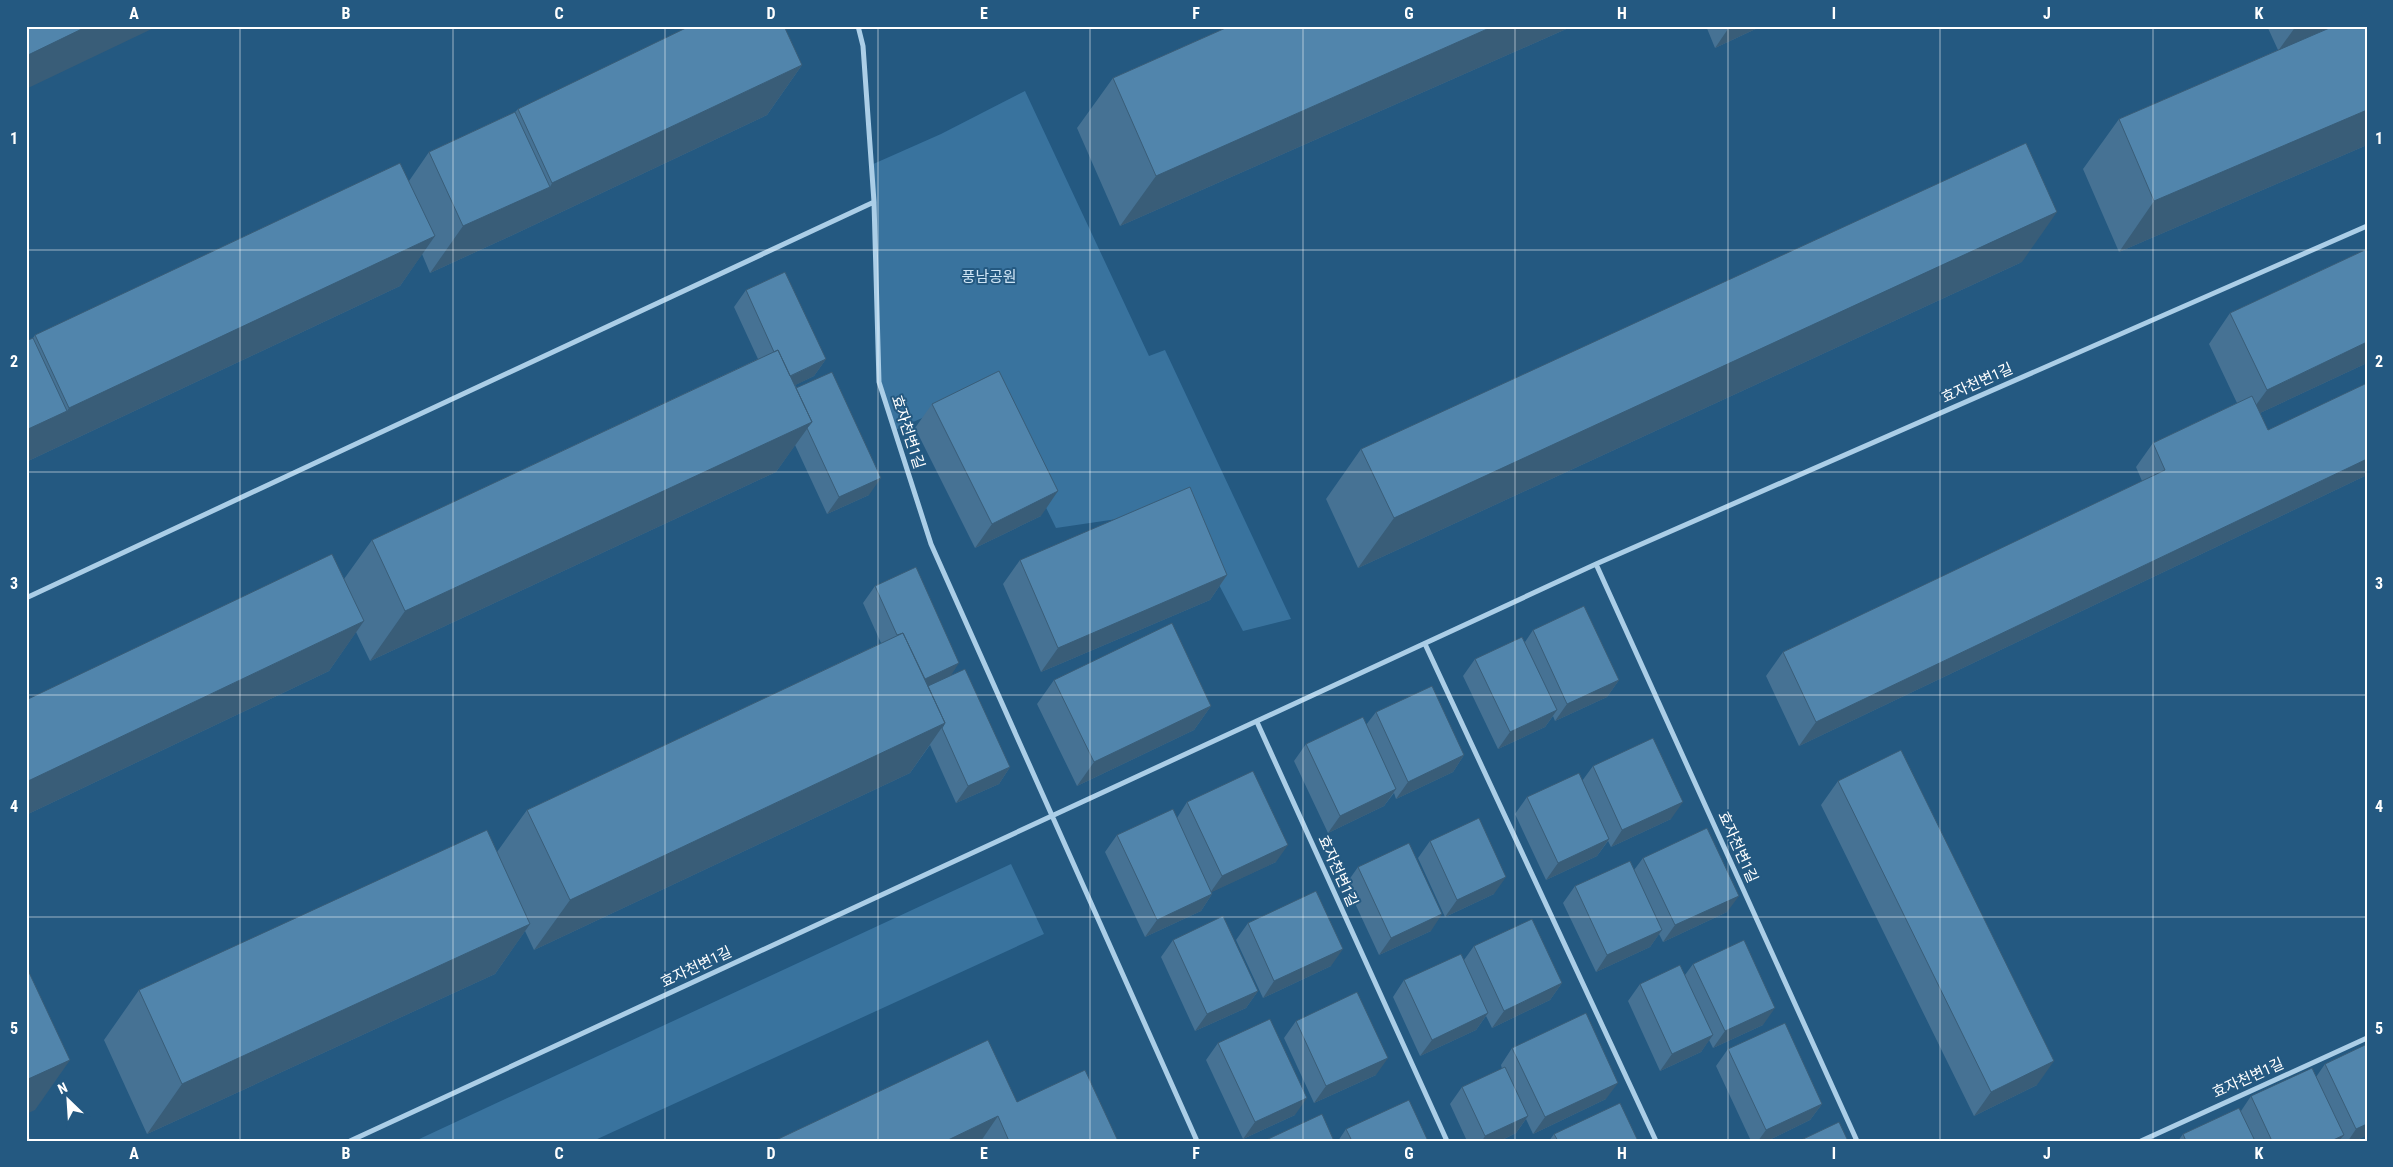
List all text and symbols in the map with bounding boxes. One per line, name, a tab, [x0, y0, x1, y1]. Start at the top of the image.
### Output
text: A	[129, 4, 139, 23]
text: B	[342, 4, 351, 23]
text: C	[554, 4, 564, 23]
text: D	[766, 4, 776, 23]
text: E	[980, 4, 988, 23]
text: F	[1192, 4, 1200, 23]
text: G	[1404, 4, 1414, 23]
text: H	[1617, 4, 1627, 23]
text: I	[1832, 4, 1836, 23]
text: J	[2043, 4, 2051, 23]
text: K	[2255, 4, 2264, 23]
text: 1	[10, 129, 18, 148]
text: 1	[2375, 129, 2383, 148]
park label: 풍남공원	[961, 268, 1017, 286]
text: 2	[10, 352, 18, 371]
text: 2	[2375, 352, 2383, 371]
street label: 효자천변1길	[1938, 359, 2016, 407]
street label: 효자천변1길	[888, 393, 928, 471]
text: 3	[10, 574, 18, 593]
text: 3	[2375, 574, 2383, 593]
text: 4	[10, 797, 18, 816]
text: 4	[2375, 797, 2383, 816]
street label: 효자천변1길	[1714, 808, 1762, 886]
street label: 효자천변1길	[1314, 832, 1362, 910]
street label: 효자천변1길	[658, 943, 734, 991]
text: 5	[10, 1019, 18, 1038]
text: 5	[2375, 1019, 2383, 1038]
street label: 효자천변1길	[2209, 1054, 2287, 1102]
north arrow	[42, 1074, 92, 1124]
text: N	[55, 1079, 70, 1097]
text: A	[129, 1144, 139, 1163]
text: B	[342, 1144, 351, 1163]
text: C	[554, 1144, 564, 1163]
text: D	[766, 1144, 776, 1163]
text: E	[980, 1144, 988, 1163]
text: F	[1192, 1144, 1200, 1163]
text: G	[1404, 1144, 1414, 1163]
text: H	[1617, 1144, 1627, 1163]
text: I	[1832, 1144, 1836, 1163]
text: J	[2043, 1144, 2051, 1163]
text: K	[2255, 1144, 2264, 1163]

